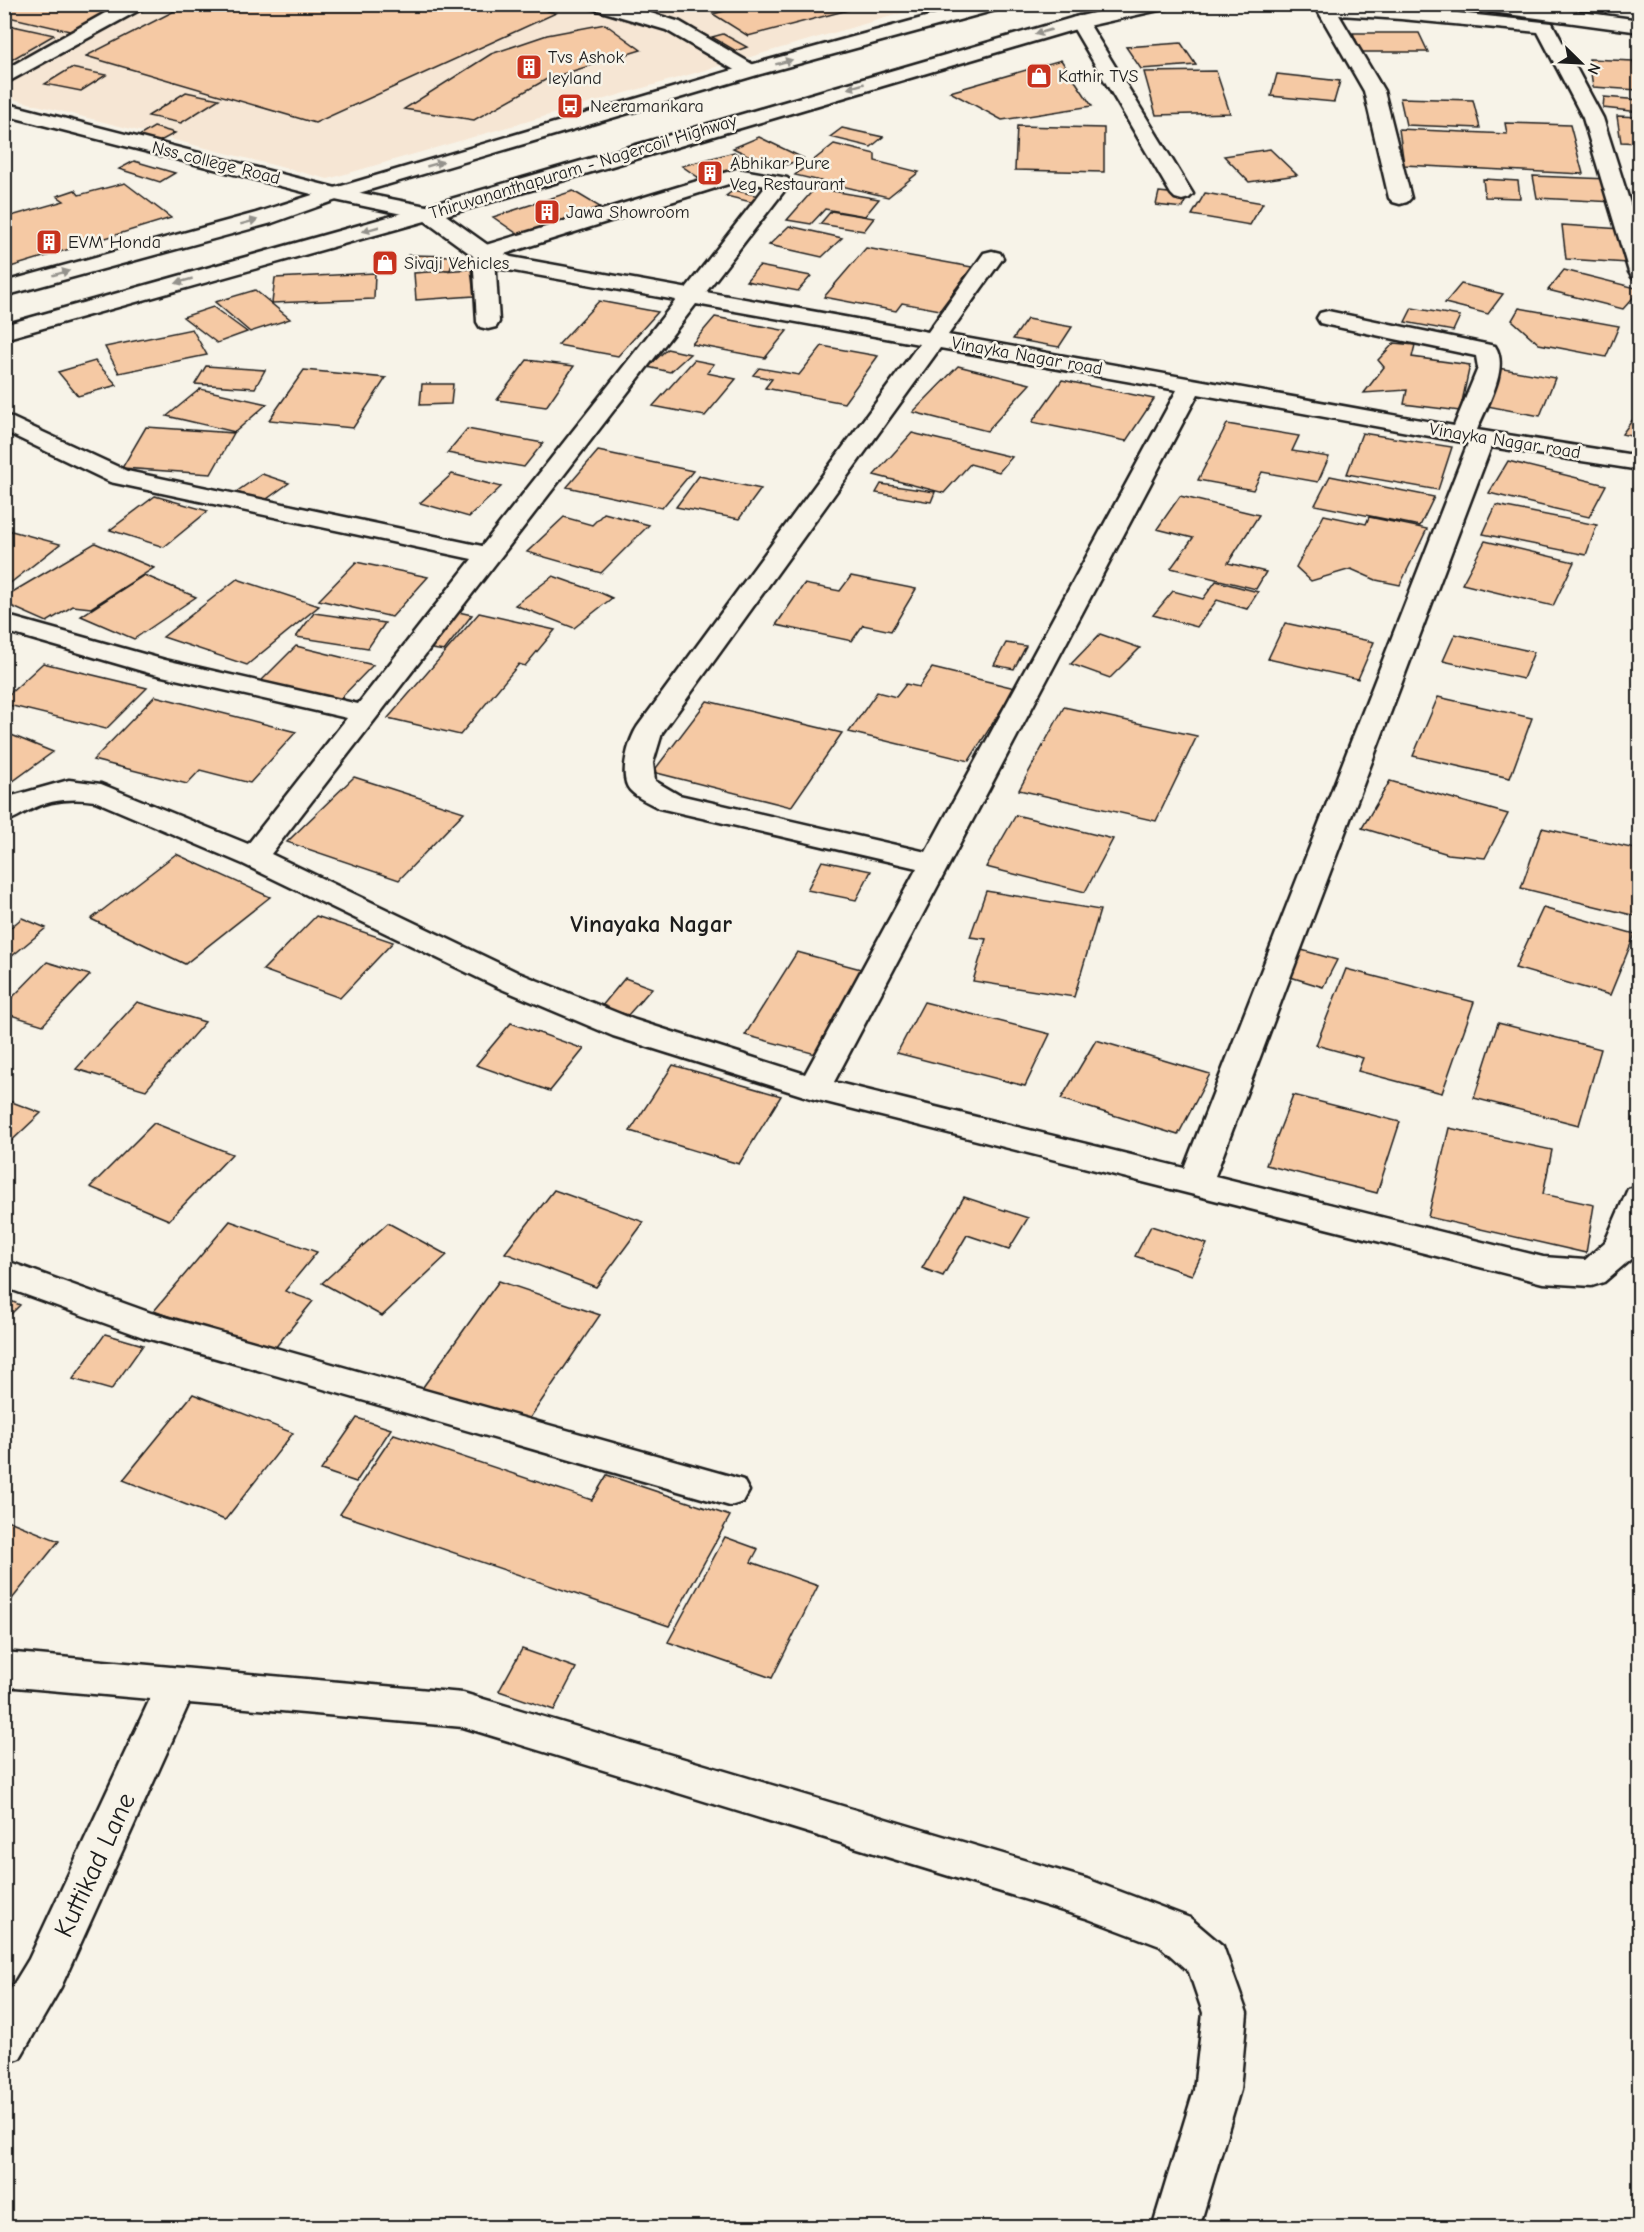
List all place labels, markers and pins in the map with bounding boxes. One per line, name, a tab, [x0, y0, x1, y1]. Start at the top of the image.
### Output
place label: Tvs Ashok leyland	[548, 47, 625, 89]
building icon: Tvs Ashok leyland	[514, 52, 544, 82]
shop icon: Kathir TVS	[1024, 61, 1054, 91]
place label: Kathir TVS	[1058, 66, 1138, 87]
bus stop icon: Neeramankara	[555, 91, 585, 121]
place label: Neeramankara	[590, 96, 704, 117]
place label: Abhikar Pure Veg Restaurant	[730, 153, 845, 195]
building icon: Abhikar Pure Veg Restaurant	[695, 158, 725, 188]
building icon: Jawa Showroom	[532, 197, 562, 227]
place label: Jawa Showroom	[566, 202, 690, 223]
building icon: EVM Honda	[34, 227, 64, 257]
place label: EVM Honda	[68, 232, 161, 253]
shop icon: Sivaji Vehicles	[370, 248, 400, 278]
place label: Sivaji Vehicles	[404, 253, 509, 274]

